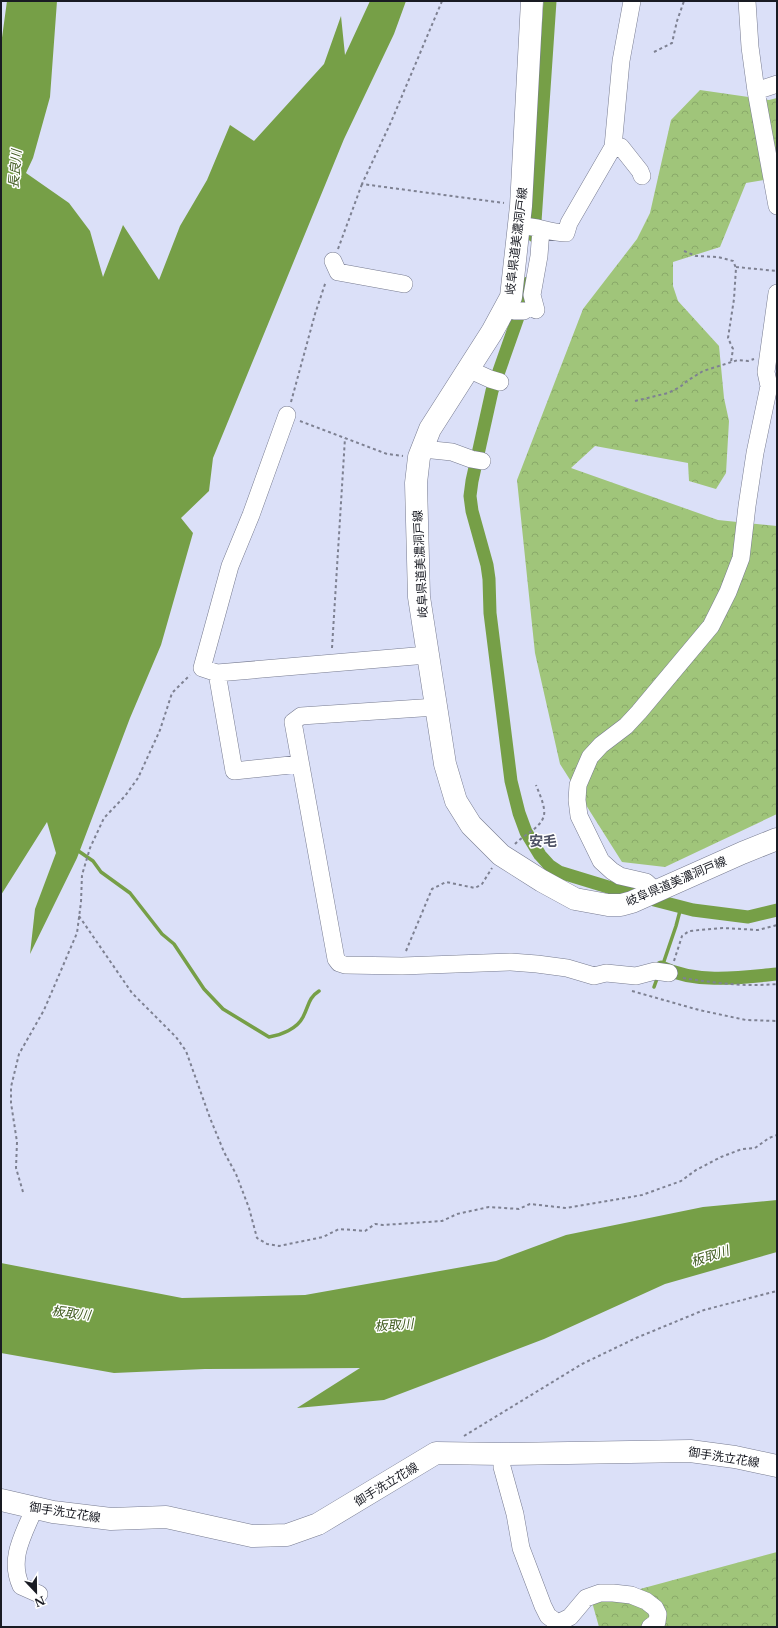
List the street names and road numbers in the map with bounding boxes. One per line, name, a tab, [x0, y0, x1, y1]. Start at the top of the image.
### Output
street label: 岐阜県道美濃洞戸線	[502, 186, 530, 296]
street label: 岐阜県道美濃洞戸線	[410, 510, 430, 618]
street label: 岐阜県道美濃洞戸線	[623, 853, 729, 909]
street label: 御手洗立花線	[687, 1444, 761, 1470]
street label: 御手洗立花線	[351, 1459, 421, 1509]
street label: 御手洗立花線	[28, 1499, 102, 1525]

